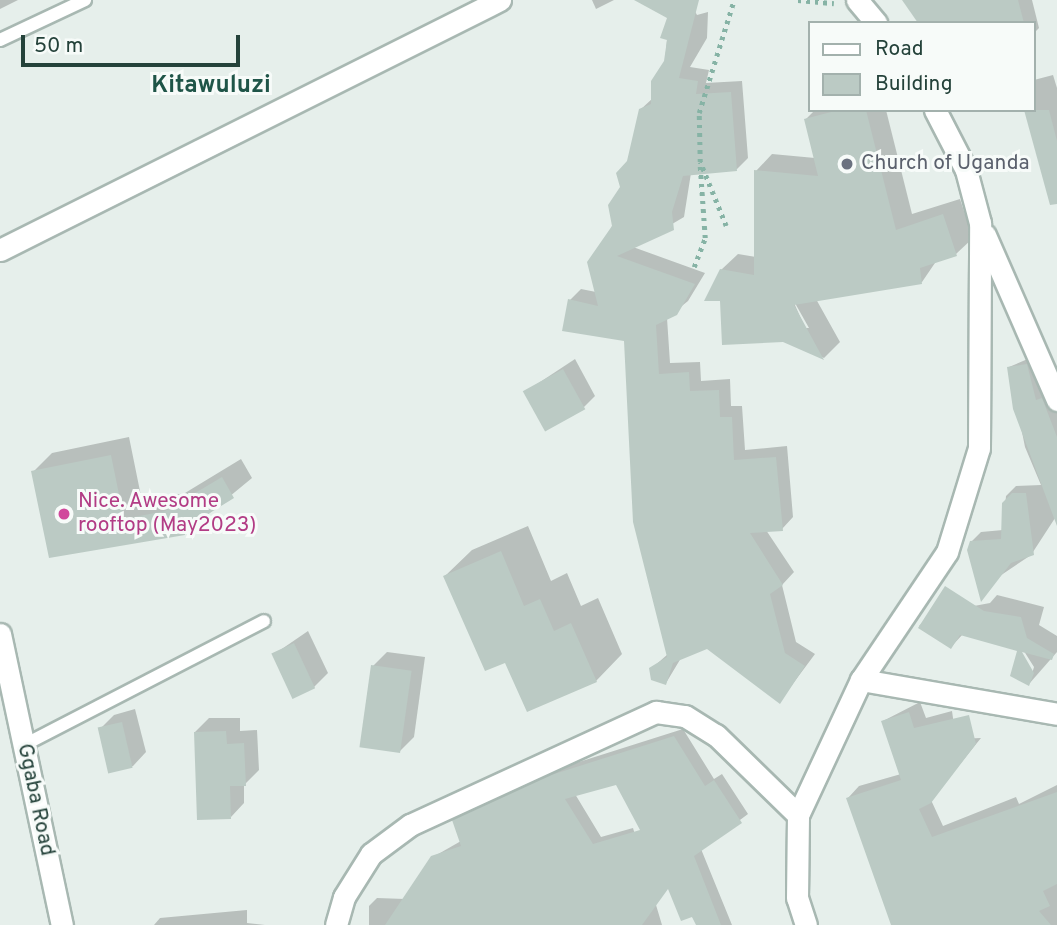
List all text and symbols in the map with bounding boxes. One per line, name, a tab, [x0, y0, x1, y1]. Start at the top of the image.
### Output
scale bar	[24, 21, 243, 65]
legend	[808, 21, 1036, 112]
text: 50 m	[34, 33, 83, 60]
text: Road	[875, 36, 924, 63]
text: Building	[875, 71, 953, 98]
district label: Kitawuluzi	[151, 73, 271, 101]
place label: Church of Uganda	[861, 151, 1029, 177]
marker: Church of Uganda	[839, 156, 855, 172]
place label: Nice. Awesome rooftop (May2023)	[78, 489, 256, 539]
marker: Nice. Awesome rooftop (May2023)	[56, 506, 72, 522]
street label: Ggaba Road	[11, 742, 59, 858]

